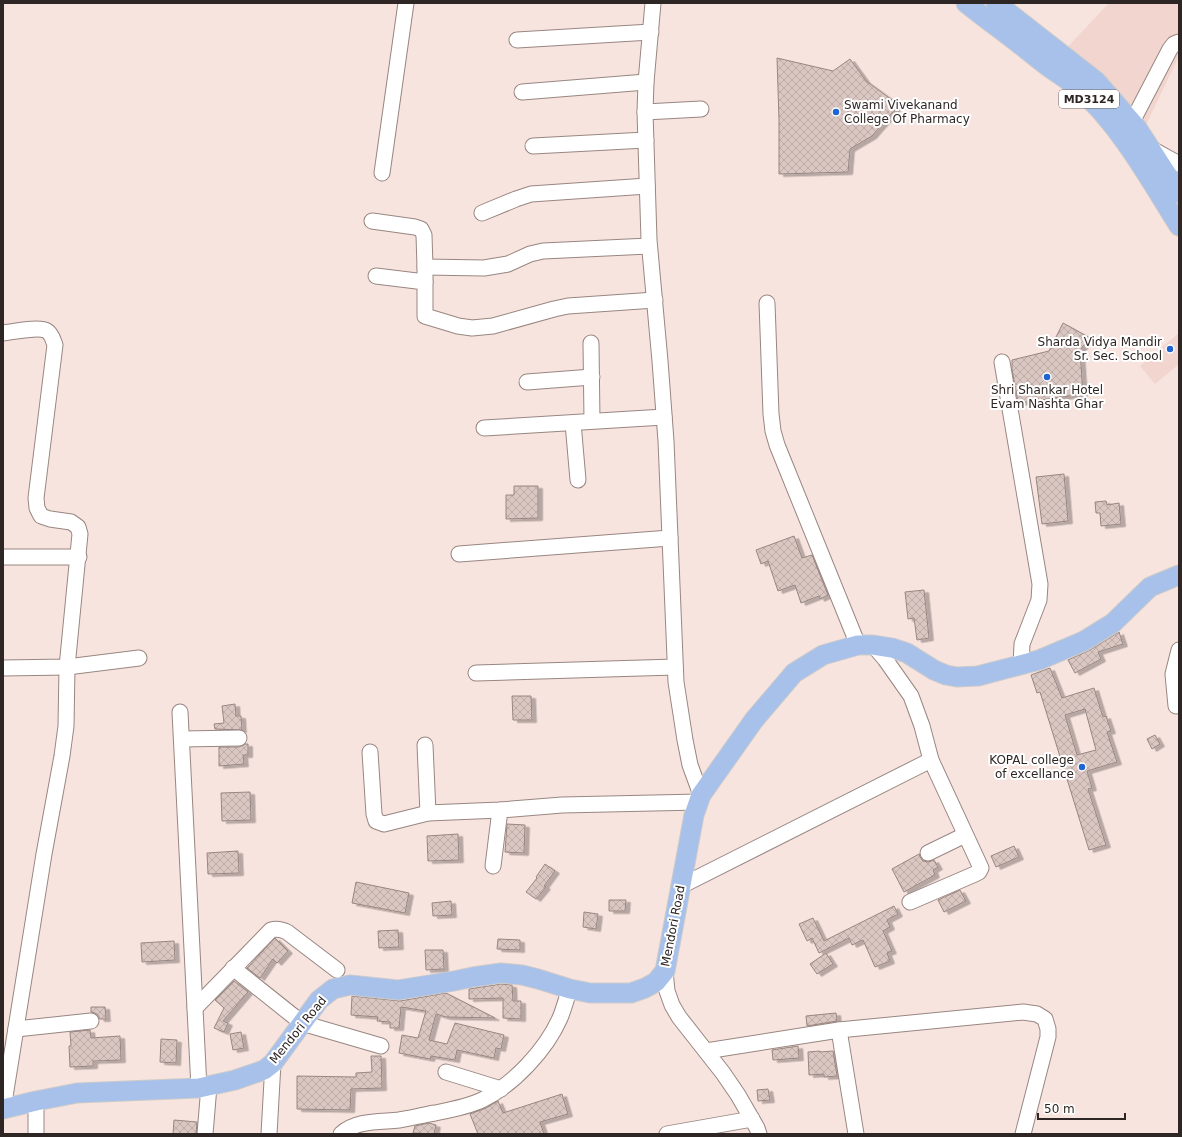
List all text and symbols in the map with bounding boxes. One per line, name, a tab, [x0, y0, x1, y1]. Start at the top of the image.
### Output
road number: MD3124	[1059, 90, 1119, 108]
place label: Swami Vivekanand College Of Pharmacy	[844, 98, 970, 126]
marker: Swami Vivekanand College Of Pharmacy	[831, 107, 841, 117]
place label: Sharda Vidya Mandir Sr. Sec. School	[1038, 335, 1162, 363]
marker: Sharda Vidya Mandir Sr. Sec. School	[1165, 344, 1175, 354]
marker: Shri Shankar Hotel Evam Nashta Ghar	[1042, 372, 1052, 382]
place label: Shri Shankar Hotel Evam Nashta Ghar	[991, 383, 1103, 411]
place label: KOPAL college of excellance	[989, 753, 1074, 781]
marker: KOPAL college of excellance	[1077, 762, 1087, 772]
street label: Mendori Road	[658, 884, 688, 968]
street label: Mendori Road	[267, 994, 329, 1066]
scale bar	[1038, 1095, 1125, 1121]
text: 50 m	[1044, 1102, 1075, 1116]

